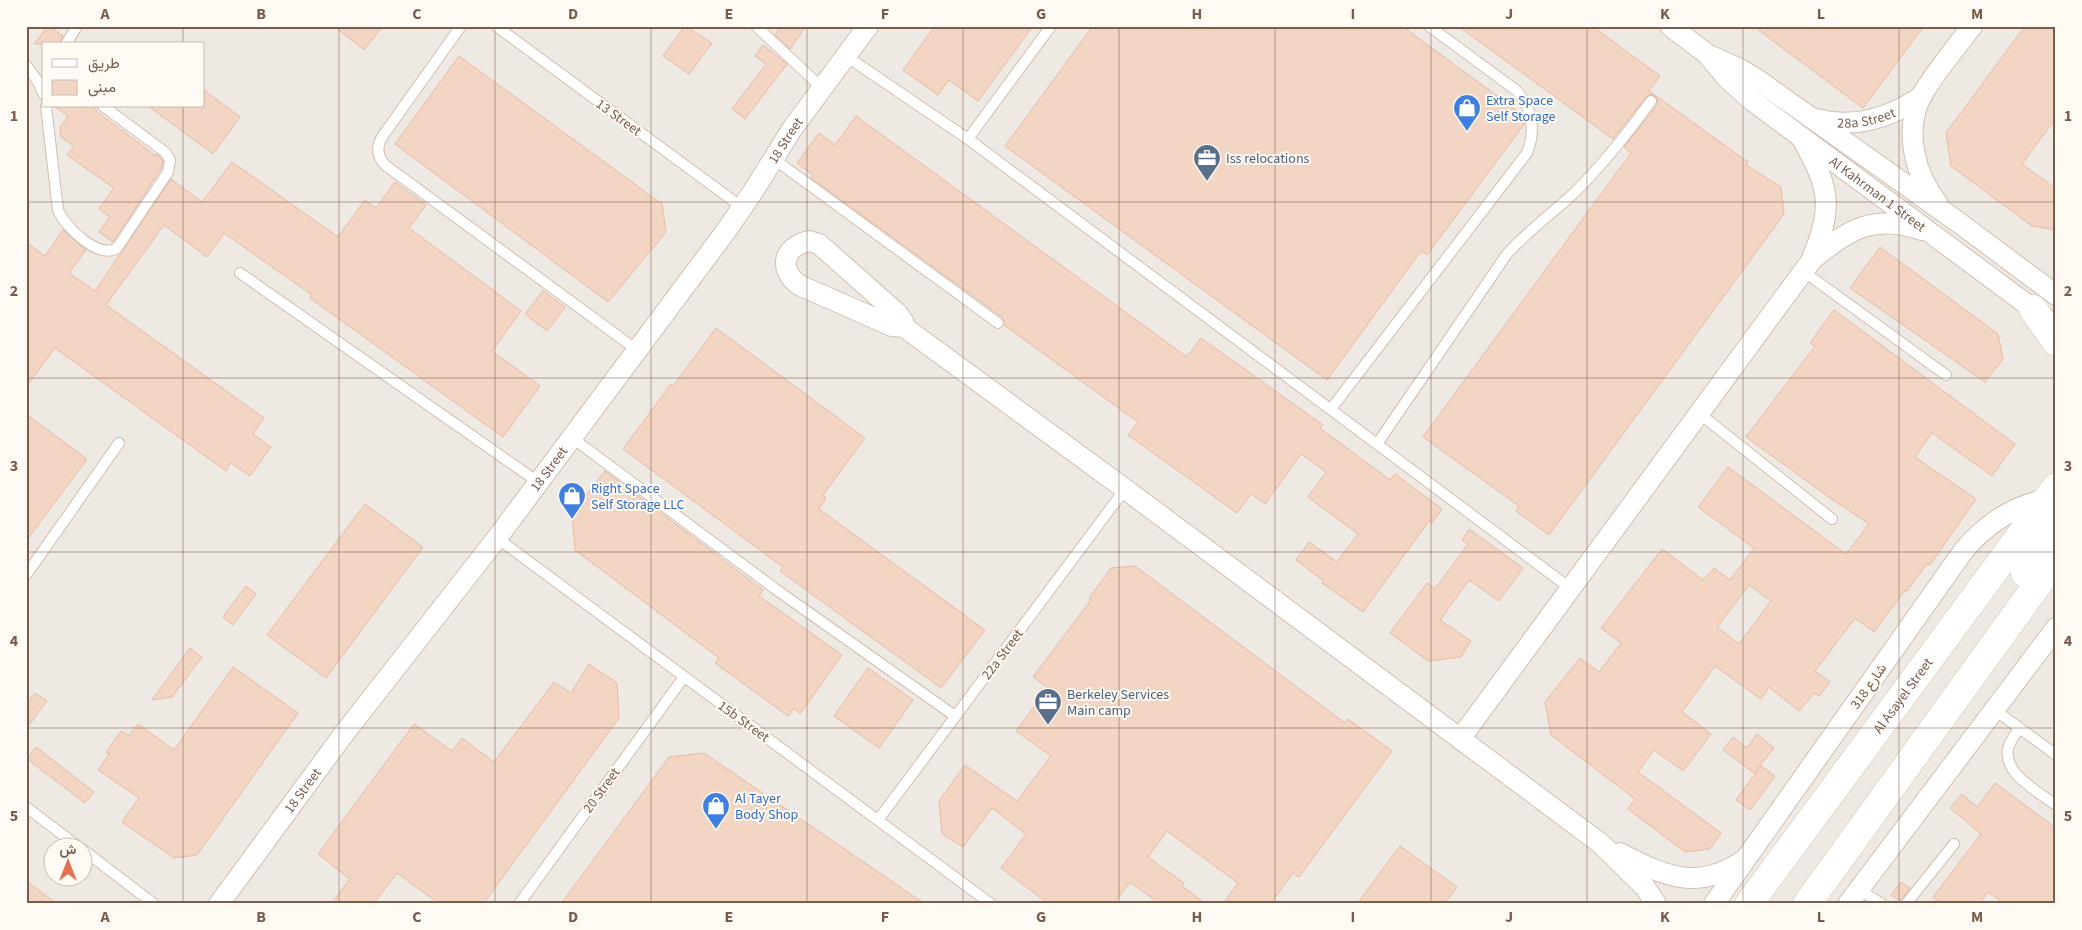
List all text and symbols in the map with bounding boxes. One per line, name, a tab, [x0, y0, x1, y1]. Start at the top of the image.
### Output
text: A	[99, 3, 110, 25]
text: B	[256, 3, 266, 25]
text: C	[412, 3, 422, 25]
text: D	[568, 3, 578, 25]
text: E	[725, 3, 733, 25]
text: F	[881, 3, 889, 25]
text: G	[1036, 3, 1046, 25]
text: H	[1192, 3, 1202, 25]
text: I	[1351, 3, 1355, 25]
text: J	[1505, 3, 1513, 25]
text: K	[1660, 3, 1670, 25]
text: L	[1817, 3, 1825, 25]
text: M	[1971, 3, 1983, 25]
legend	[42, 42, 205, 108]
text: طريق	[88, 53, 120, 74]
text: مبنى	[88, 77, 116, 98]
place label: Extra Space Self Storage	[1486, 91, 1556, 127]
shop icon: Extra Space Self Storage	[1452, 93, 1482, 132]
street label: 13 Street	[592, 94, 645, 141]
street label: 28a Street	[1837, 103, 1899, 134]
text: 1	[10, 105, 18, 127]
text: 1	[2064, 105, 2072, 127]
street label: 18 Street	[764, 113, 809, 168]
office icon: Iss relocations	[1192, 143, 1222, 182]
place label: Iss relocations	[1226, 149, 1310, 169]
street label: Al Kahrman 1 Street	[1825, 152, 1930, 237]
text: 2	[10, 280, 18, 302]
text: 2	[2064, 280, 2072, 302]
street label: 18 Street	[526, 442, 573, 496]
text: 3	[10, 455, 18, 477]
text: 3	[2064, 455, 2072, 477]
place label: Right Space Self Storage LLC	[591, 479, 685, 515]
shop icon: Right Space Self Storage LLC	[557, 481, 587, 520]
street label: 22a Street	[977, 625, 1029, 684]
text: 4	[10, 630, 19, 652]
text: 4	[2064, 630, 2073, 652]
street label: Al Asayel Street	[1869, 654, 1938, 738]
street label: شارع 318	[1846, 660, 1892, 714]
place label: Berkeley Services Main camp	[1067, 685, 1169, 721]
office icon: Berkeley Services Main camp	[1033, 687, 1063, 726]
street label: 15b Street	[713, 696, 774, 748]
street label: 18 Street	[280, 764, 327, 818]
street label: 20 Street	[578, 764, 625, 817]
place label: Al Tayer Body Shop	[735, 789, 799, 825]
shop icon: Al Tayer Body Shop	[701, 791, 731, 830]
text: 5	[10, 805, 18, 827]
text: 5	[2064, 805, 2072, 827]
north arrow	[42, 838, 92, 888]
text: ش	[60, 840, 77, 860]
text: A	[99, 906, 110, 928]
text: B	[256, 906, 266, 928]
text: C	[412, 906, 422, 928]
text: D	[568, 906, 578, 928]
text: E	[725, 906, 733, 928]
text: F	[881, 906, 889, 928]
text: G	[1036, 906, 1046, 928]
text: H	[1192, 906, 1202, 928]
text: I	[1351, 906, 1355, 928]
text: J	[1505, 906, 1513, 928]
text: K	[1660, 906, 1670, 928]
text: L	[1817, 906, 1825, 928]
text: M	[1971, 906, 1983, 928]

